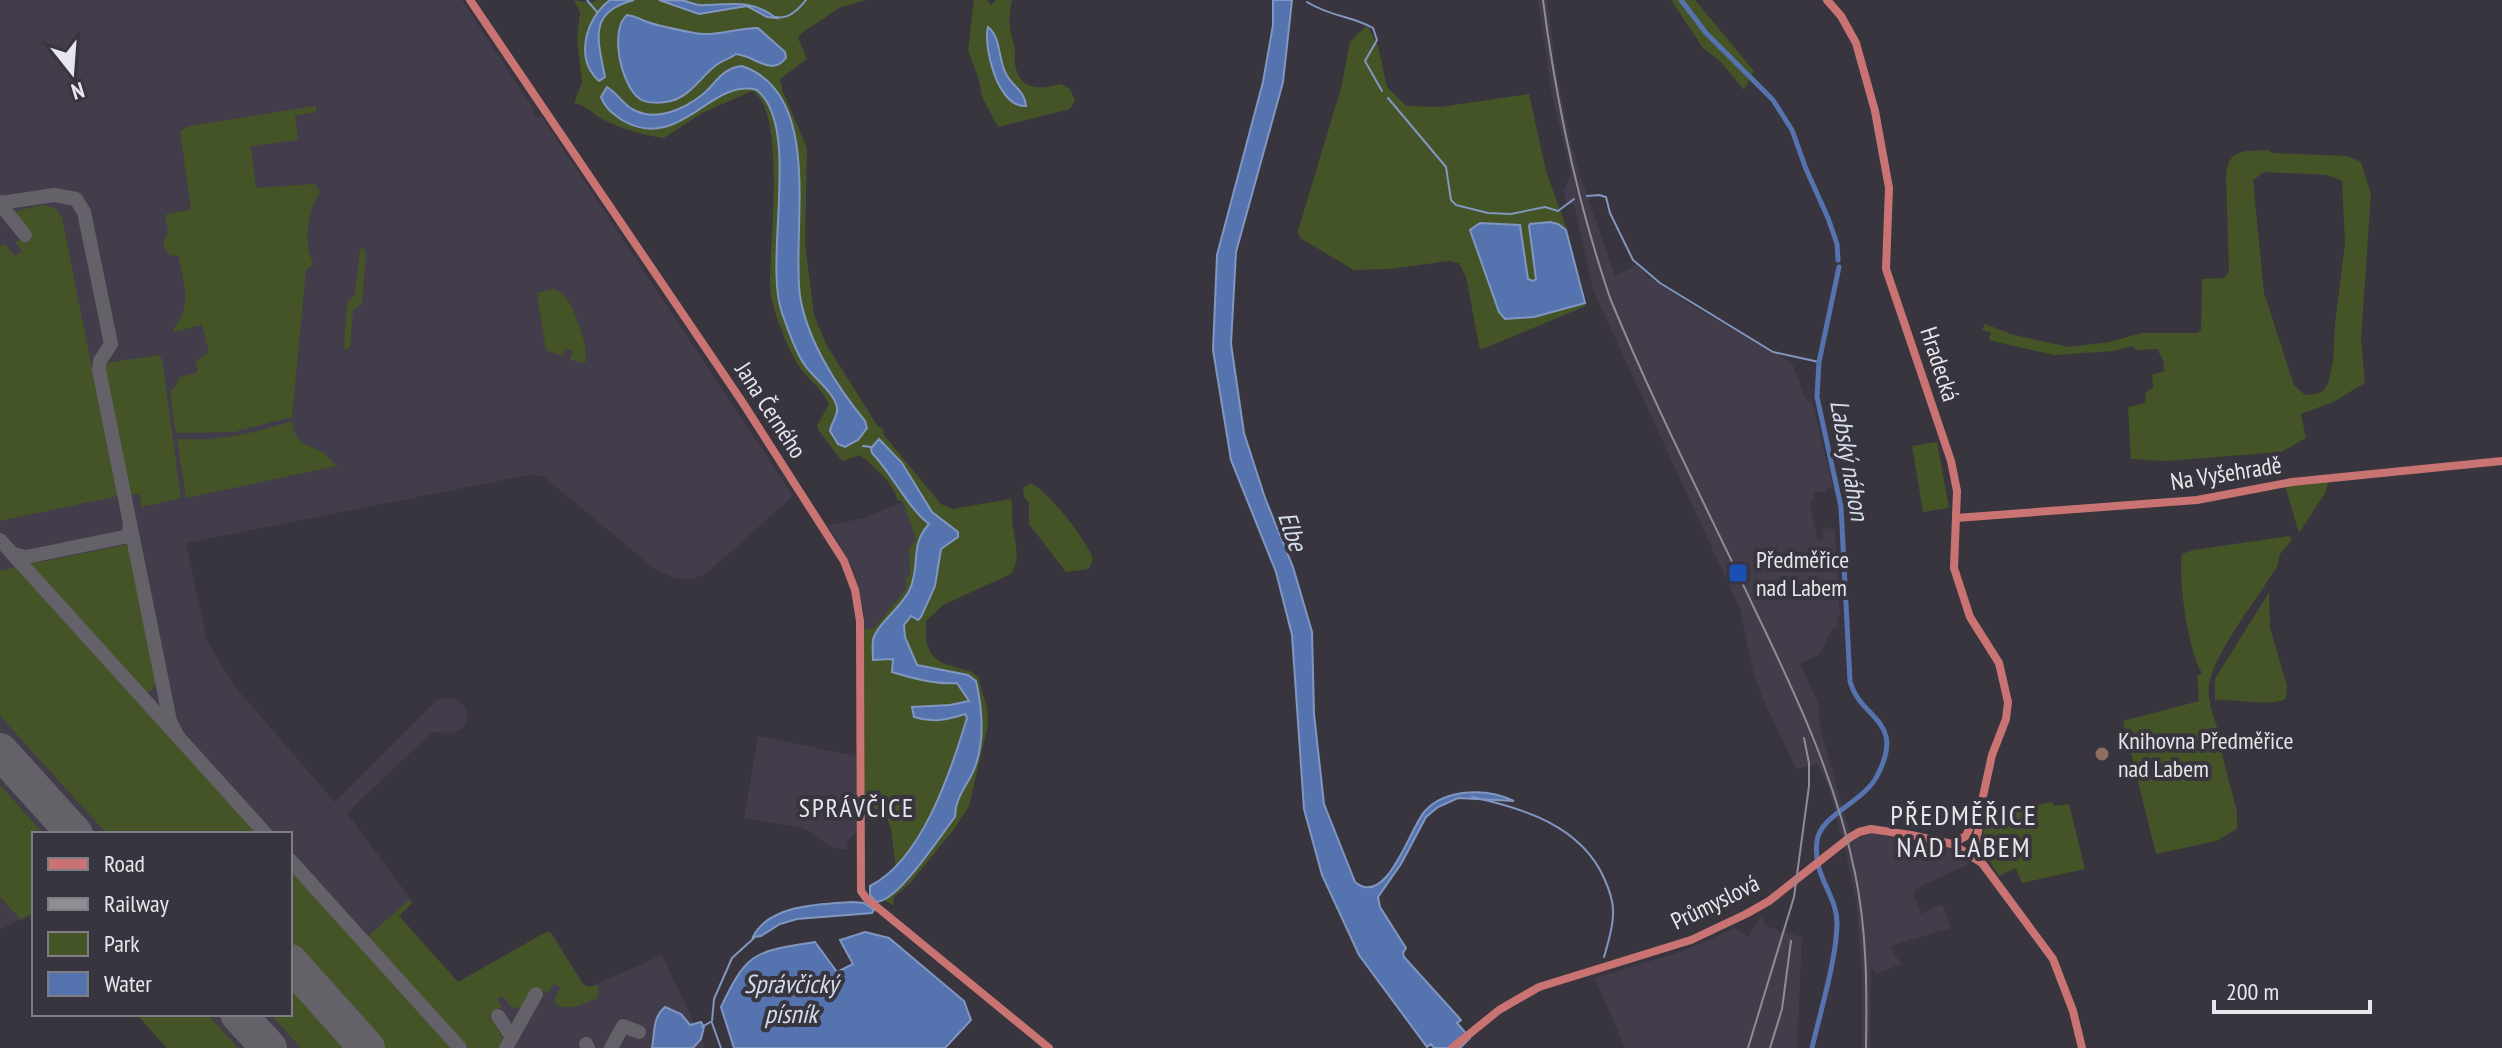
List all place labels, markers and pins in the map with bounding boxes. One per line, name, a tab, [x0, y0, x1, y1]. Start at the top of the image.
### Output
place label: Předměřice nad Labem	[1756, 544, 1849, 603]
marker: Předměřice nad Labem	[1727, 562, 1749, 584]
place label: Knihovna Předměřice nad Labem	[2118, 725, 2293, 784]
marker: Knihovna Předměřice nad Labem	[2093, 745, 2111, 763]

